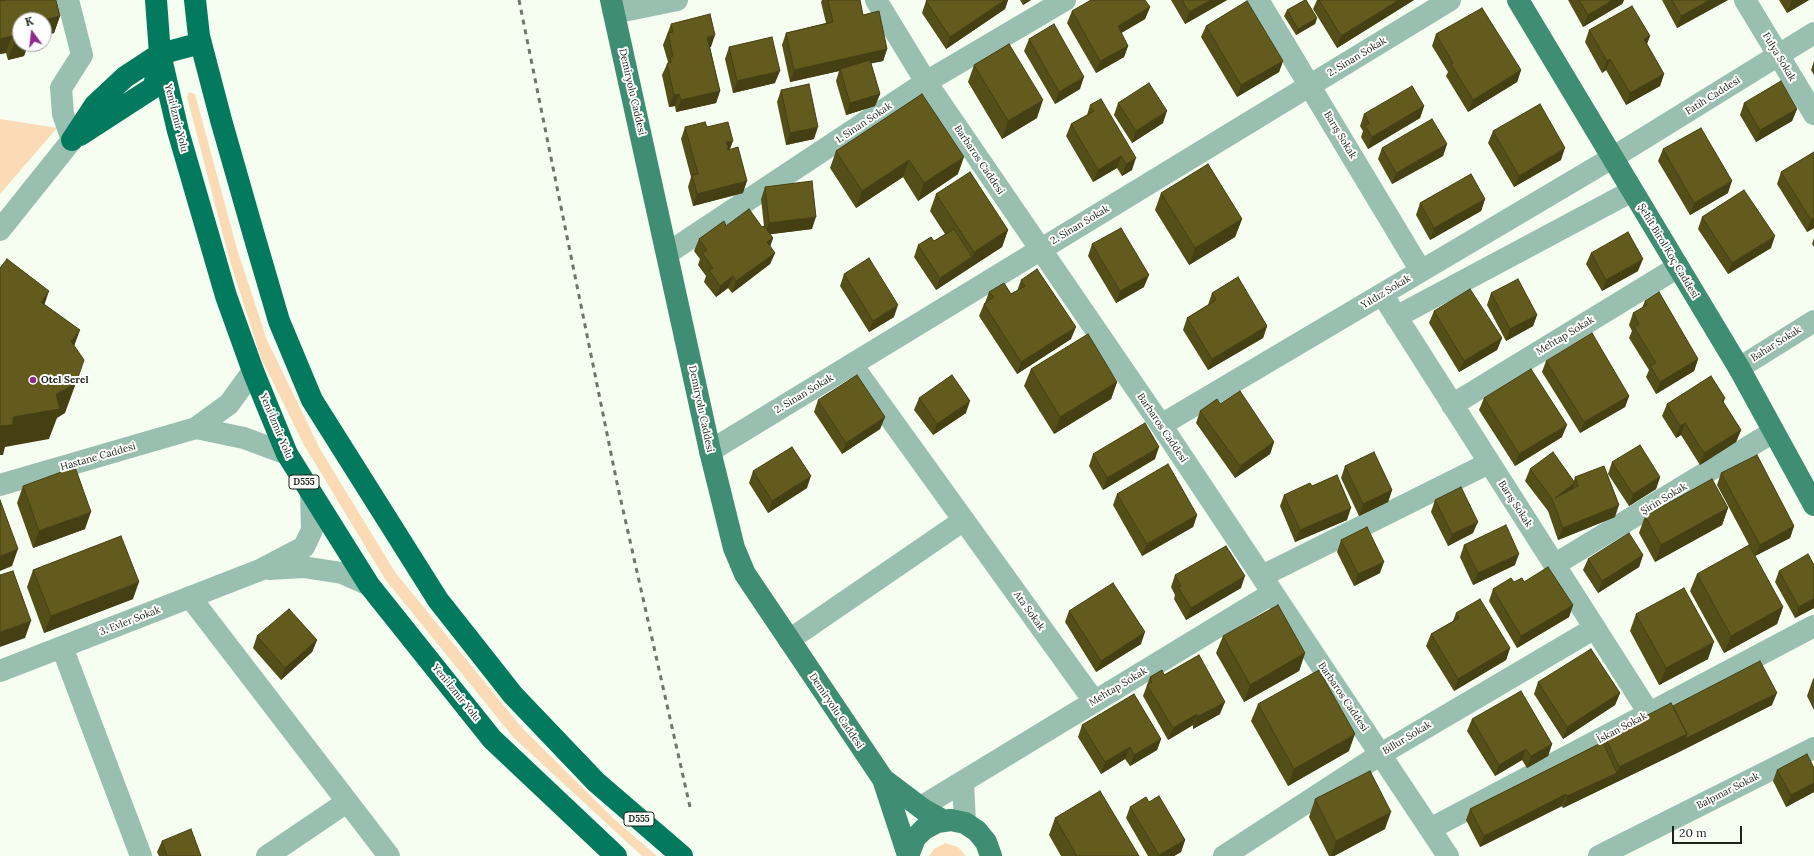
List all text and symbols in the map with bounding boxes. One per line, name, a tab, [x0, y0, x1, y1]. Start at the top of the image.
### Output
north arrow	[12, 12, 52, 52]
text: K	[24, 14, 35, 29]
street label: Fulya Sokak	[1760, 31, 1798, 83]
street label: 2. Sinan Sokak	[1326, 35, 1388, 79]
street label: Demiryolu Caddesi	[616, 48, 648, 136]
street label: Fatih Caddesi	[1683, 74, 1743, 118]
street label: Yeni İzmir Yolu	[162, 83, 190, 153]
street label: 1. Sinan Sokak	[834, 100, 894, 146]
street label: Barış Sokak	[1321, 109, 1359, 161]
street label: Barbaros Caddesi	[951, 123, 1007, 197]
street label: Şehit Birol Koç Caddesi	[1635, 201, 1701, 301]
street label: 2. Sinan Sokak	[1049, 203, 1111, 247]
street label: Yıldız Sokak	[1359, 272, 1413, 312]
street label: Mehtap Sokak	[1534, 314, 1596, 358]
street label: Bahar Sokak	[1749, 324, 1803, 364]
street label: Demiryolu Caddesi	[686, 364, 716, 454]
street label: 2. Sinan Sokak	[773, 372, 835, 416]
place label: Otel Serel	[41, 374, 89, 386]
marker: Otel Serel	[28, 375, 38, 385]
street label: Yeni İzmir Yolu	[257, 391, 295, 461]
street label: Barbaros Caddesi	[1134, 391, 1190, 465]
street label: Hastane Caddesi	[59, 441, 137, 473]
road number: D555	[289, 475, 319, 489]
street label: Barış Sokak	[1495, 478, 1535, 530]
street label: Şirin Sokak	[1639, 481, 1689, 517]
street label: Ata Sokak	[1011, 589, 1047, 633]
street label: 3. Evler Sokak	[98, 604, 162, 638]
street label: Barbaros Caddesi	[1315, 660, 1371, 734]
street label: Yeni İzmir Yolu	[429, 662, 483, 724]
street label: Mehtap Sokak	[1087, 665, 1149, 709]
street label: Demiryolu Caddesi	[806, 671, 866, 751]
street label: İskan Sokak	[1595, 710, 1649, 746]
street label: Billur Sokak	[1380, 719, 1434, 757]
street label: Balpınar Sokak	[1695, 770, 1761, 812]
road number: D555	[624, 812, 654, 826]
scale bar	[1674, 818, 1744, 844]
text: 20 m	[1679, 825, 1707, 840]

